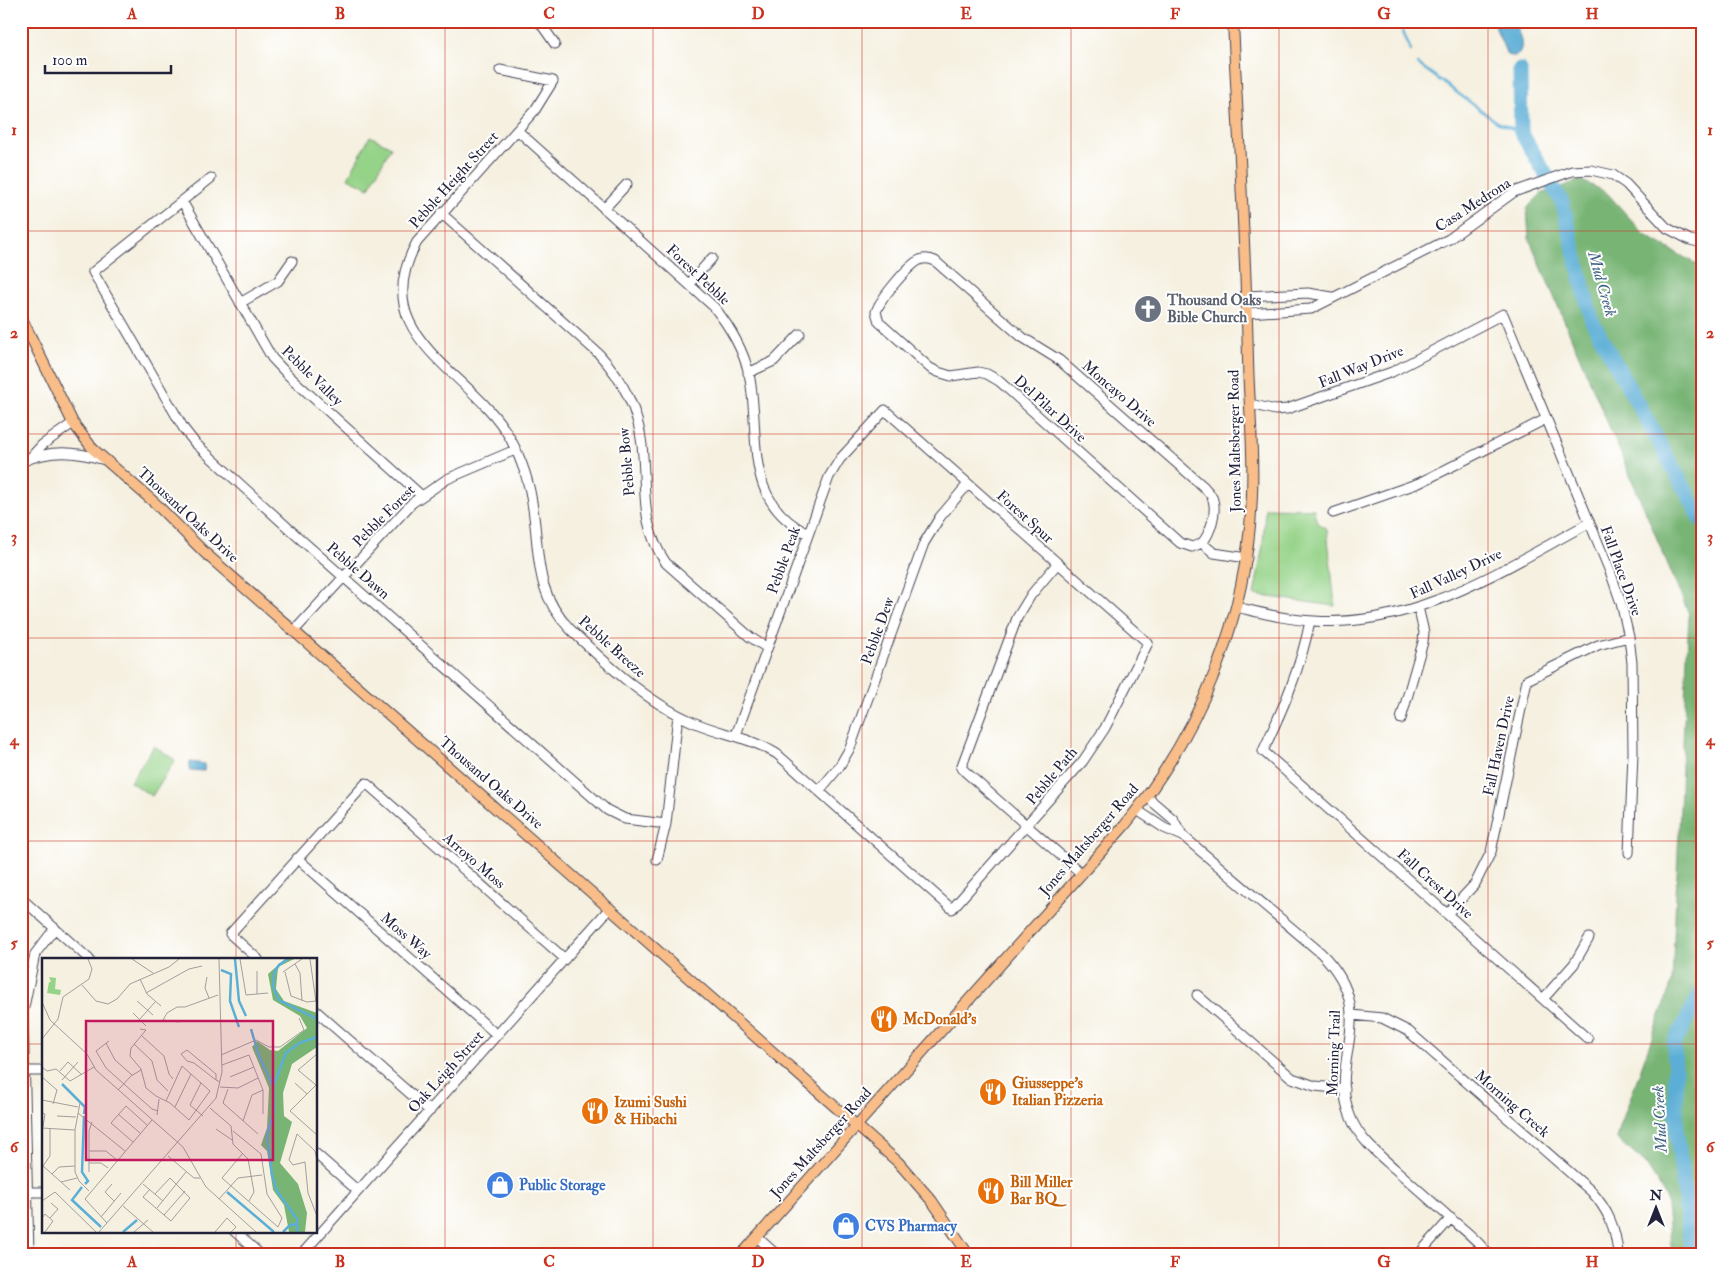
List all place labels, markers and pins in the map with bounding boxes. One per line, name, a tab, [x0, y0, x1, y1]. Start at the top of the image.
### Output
place label: Thousand Oaks Bible Church	[1166, 291, 1261, 327]
church icon: Thousand Oaks Bible Church	[1133, 294, 1163, 324]
restaurant icon: McDonald's	[869, 1004, 899, 1034]
place label: McDonald's	[902, 1010, 976, 1029]
place label: Giusseppe's Italian Pizzeria	[1012, 1074, 1104, 1110]
restaurant icon: Giusseppe's Italian Pizzeria	[978, 1077, 1008, 1107]
place label: Izumi Sushi & Hibachi	[614, 1093, 687, 1129]
restaurant icon: Izumi Sushi & Hibachi	[580, 1096, 610, 1126]
shop icon: Public Storage	[485, 1170, 515, 1200]
place label: Bill Miller Bar BQ	[1010, 1173, 1073, 1209]
place label: Public Storage	[519, 1176, 606, 1196]
restaurant icon: Bill Miller Bar BQ	[976, 1176, 1006, 1206]
shop icon: CVS Pharmacy	[831, 1211, 861, 1241]
place label: CVS Pharmacy	[865, 1217, 958, 1237]

